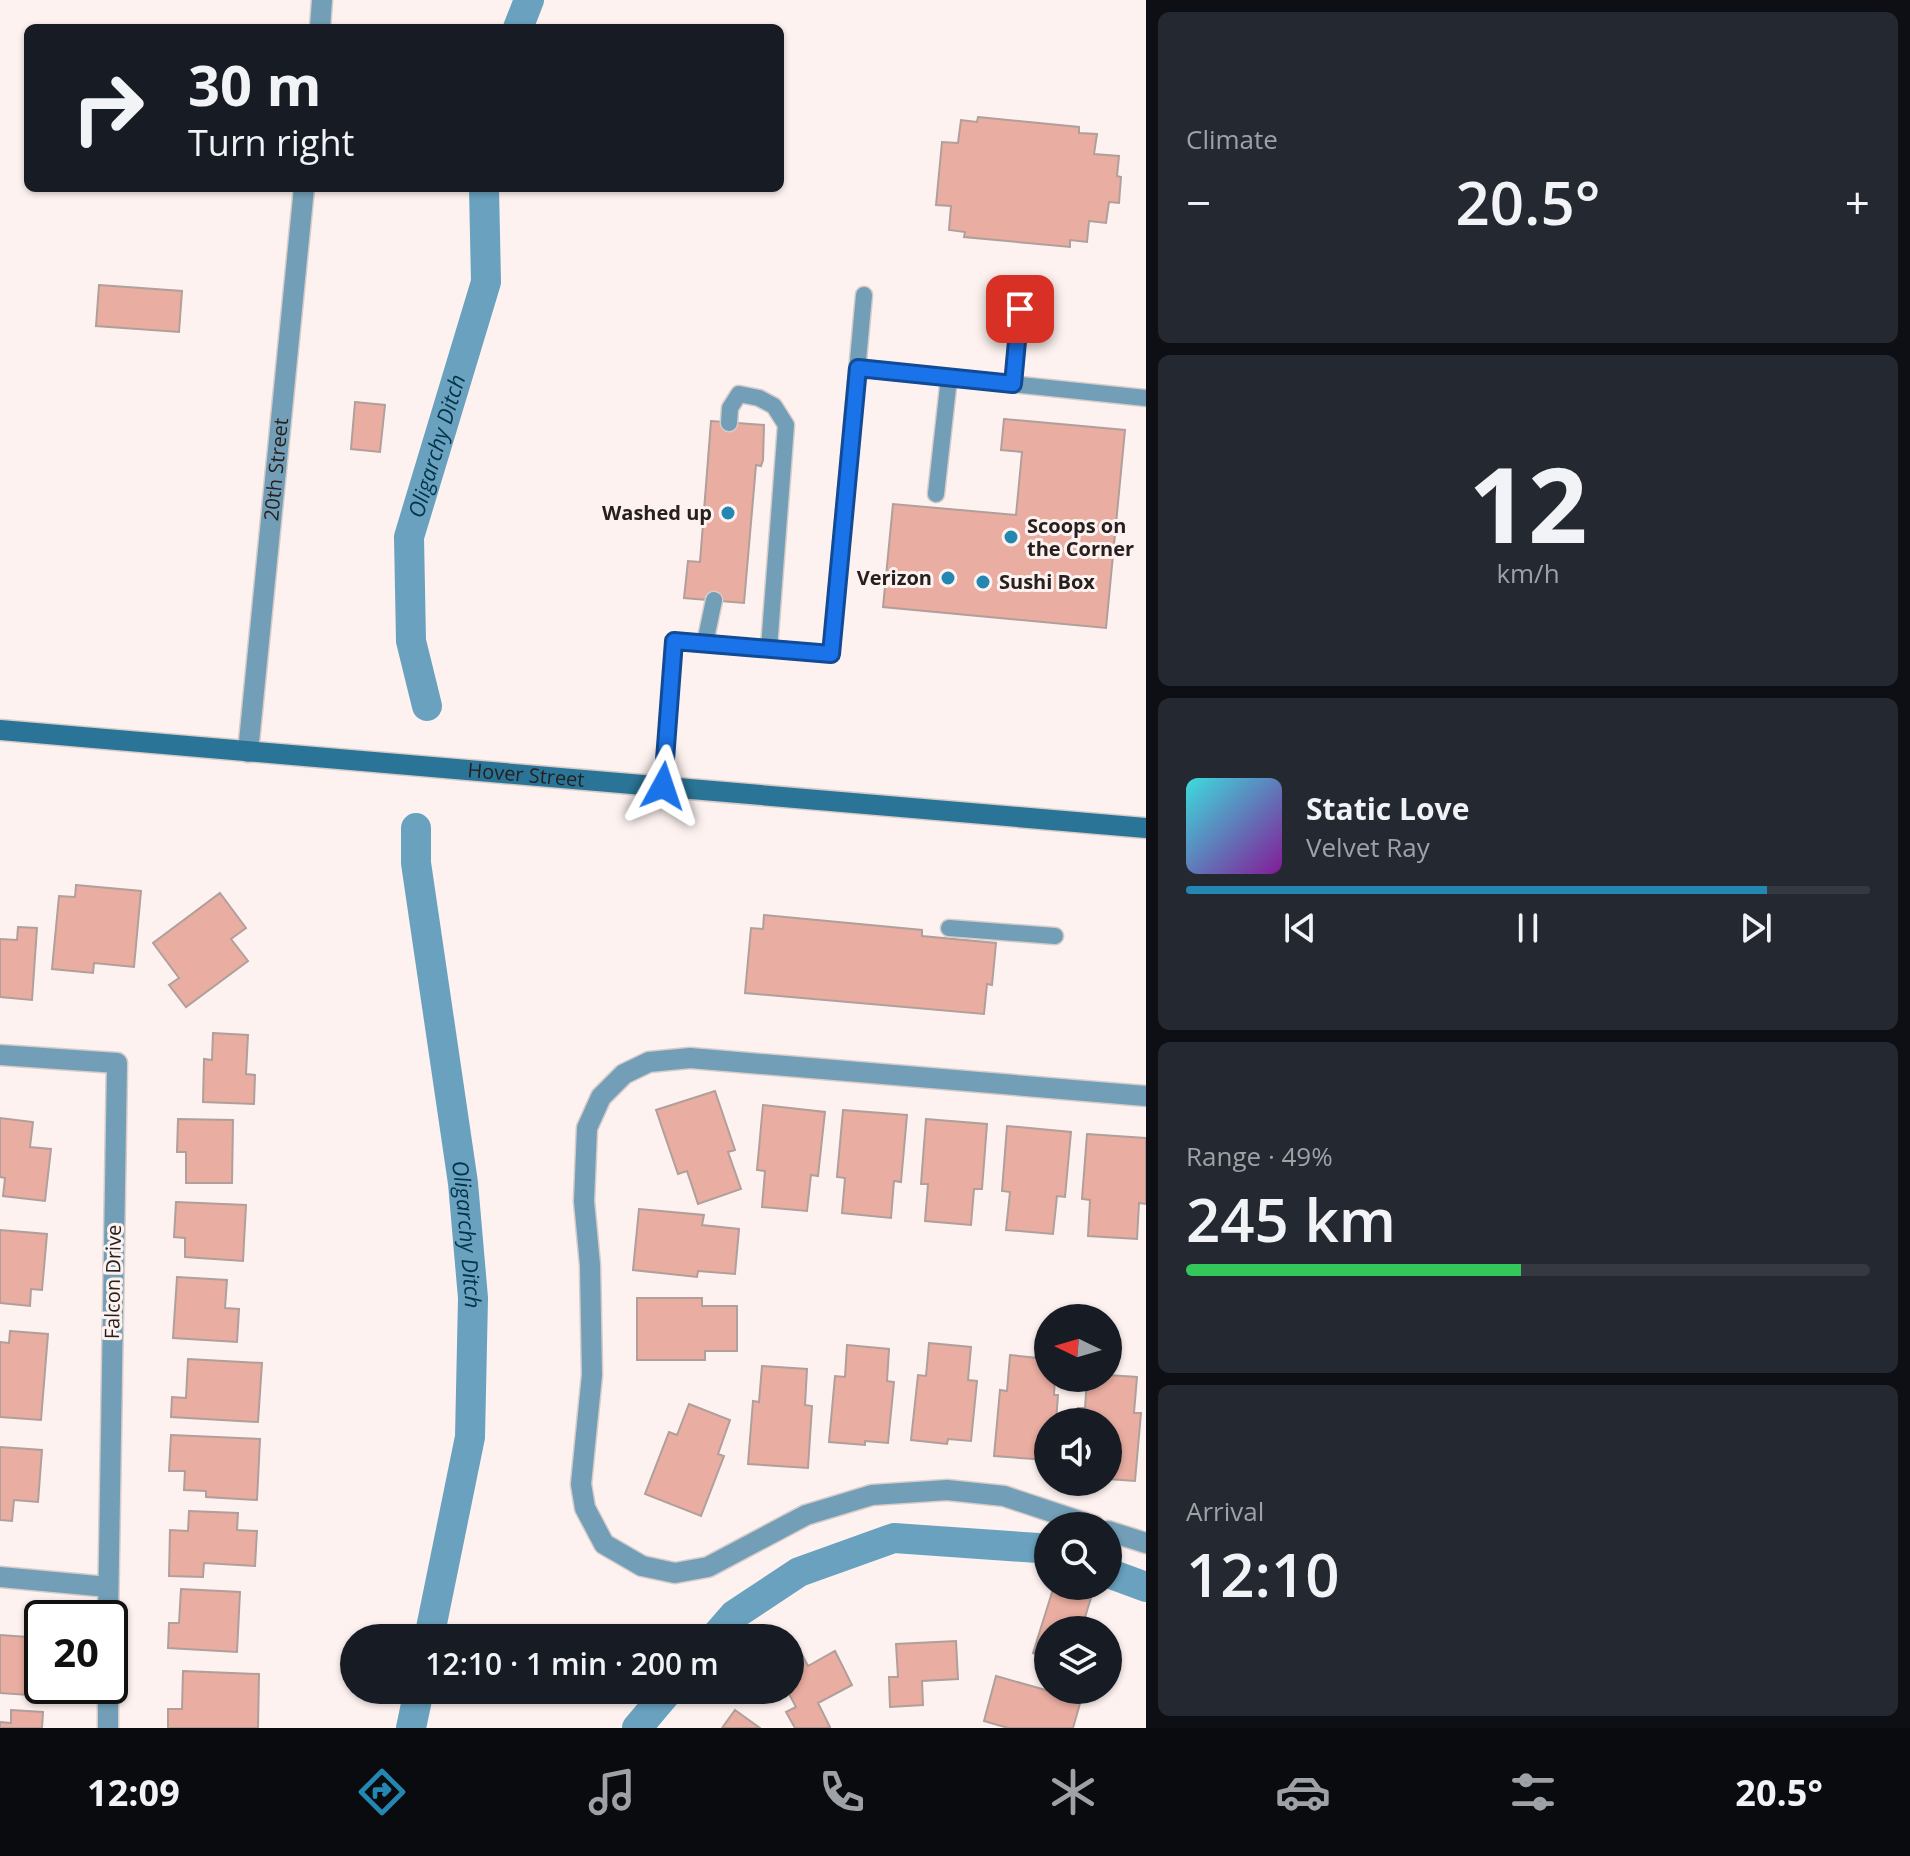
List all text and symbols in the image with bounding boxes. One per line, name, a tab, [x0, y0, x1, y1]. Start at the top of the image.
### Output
text: 30 m	[188, 46, 322, 122]
icon: right	[56, 56, 160, 160]
text: Turn right	[188, 118, 354, 167]
text: Climate	[1186, 121, 1278, 157]
text: 20.5°	[1455, 161, 1601, 243]
text: −	[1186, 172, 1211, 232]
text: +	[1845, 172, 1870, 232]
pin	[986, 275, 1054, 343]
icon: arrive	[998, 287, 1042, 331]
water label: Oligarchy Ditch	[400, 370, 471, 521]
street label: 20th Street	[257, 417, 294, 522]
text: 12	[1469, 432, 1587, 573]
place label: Washed up	[602, 499, 712, 526]
marker: Washed up	[719, 504, 737, 522]
place label: Scoops on the Corner	[1027, 512, 1134, 562]
marker: Scoops on the Corner	[1002, 528, 1020, 546]
text: km/h	[1496, 555, 1560, 591]
place label: Verizon	[857, 564, 932, 591]
place label: Sushi Box	[999, 568, 1095, 595]
marker: Verizon	[939, 569, 957, 587]
marker: Sushi Box	[974, 573, 992, 591]
position arrow	[621, 744, 705, 828]
street label: Hover Street	[467, 756, 586, 793]
text: Static Love	[1306, 788, 1469, 829]
text: Velvet Ray	[1306, 829, 1430, 865]
icon: previous	[1278, 906, 1322, 950]
icon: pause	[1506, 906, 1550, 950]
icon: next	[1734, 906, 1778, 950]
text: Range · 49%	[1186, 1138, 1333, 1174]
water label: Oligarchy Ditch	[446, 1158, 489, 1309]
text: 245 km	[1186, 1178, 1396, 1260]
street label: Falcon Drive	[98, 1225, 127, 1339]
north arrow	[1034, 1304, 1122, 1392]
map controls	[1034, 1304, 1122, 1704]
button: sound	[1034, 1408, 1122, 1496]
text: Arrival	[1186, 1493, 1264, 1529]
button: search	[1034, 1512, 1122, 1600]
text: 12:10	[1186, 1533, 1340, 1615]
speed limit sign: 20	[24, 1600, 128, 1704]
button: layers	[1034, 1616, 1122, 1704]
text: 12:10 · 1 min · 200 m	[425, 1643, 719, 1684]
icon: directions	[354, 1764, 410, 1820]
icon: music	[584, 1764, 640, 1820]
icon: phone	[814, 1764, 870, 1820]
icon: climate	[1045, 1764, 1101, 1820]
icon: car	[1275, 1764, 1331, 1820]
icon: filters	[1505, 1764, 1561, 1820]
text: 12:09	[87, 1768, 180, 1817]
text: 20.5°	[1735, 1768, 1823, 1817]

